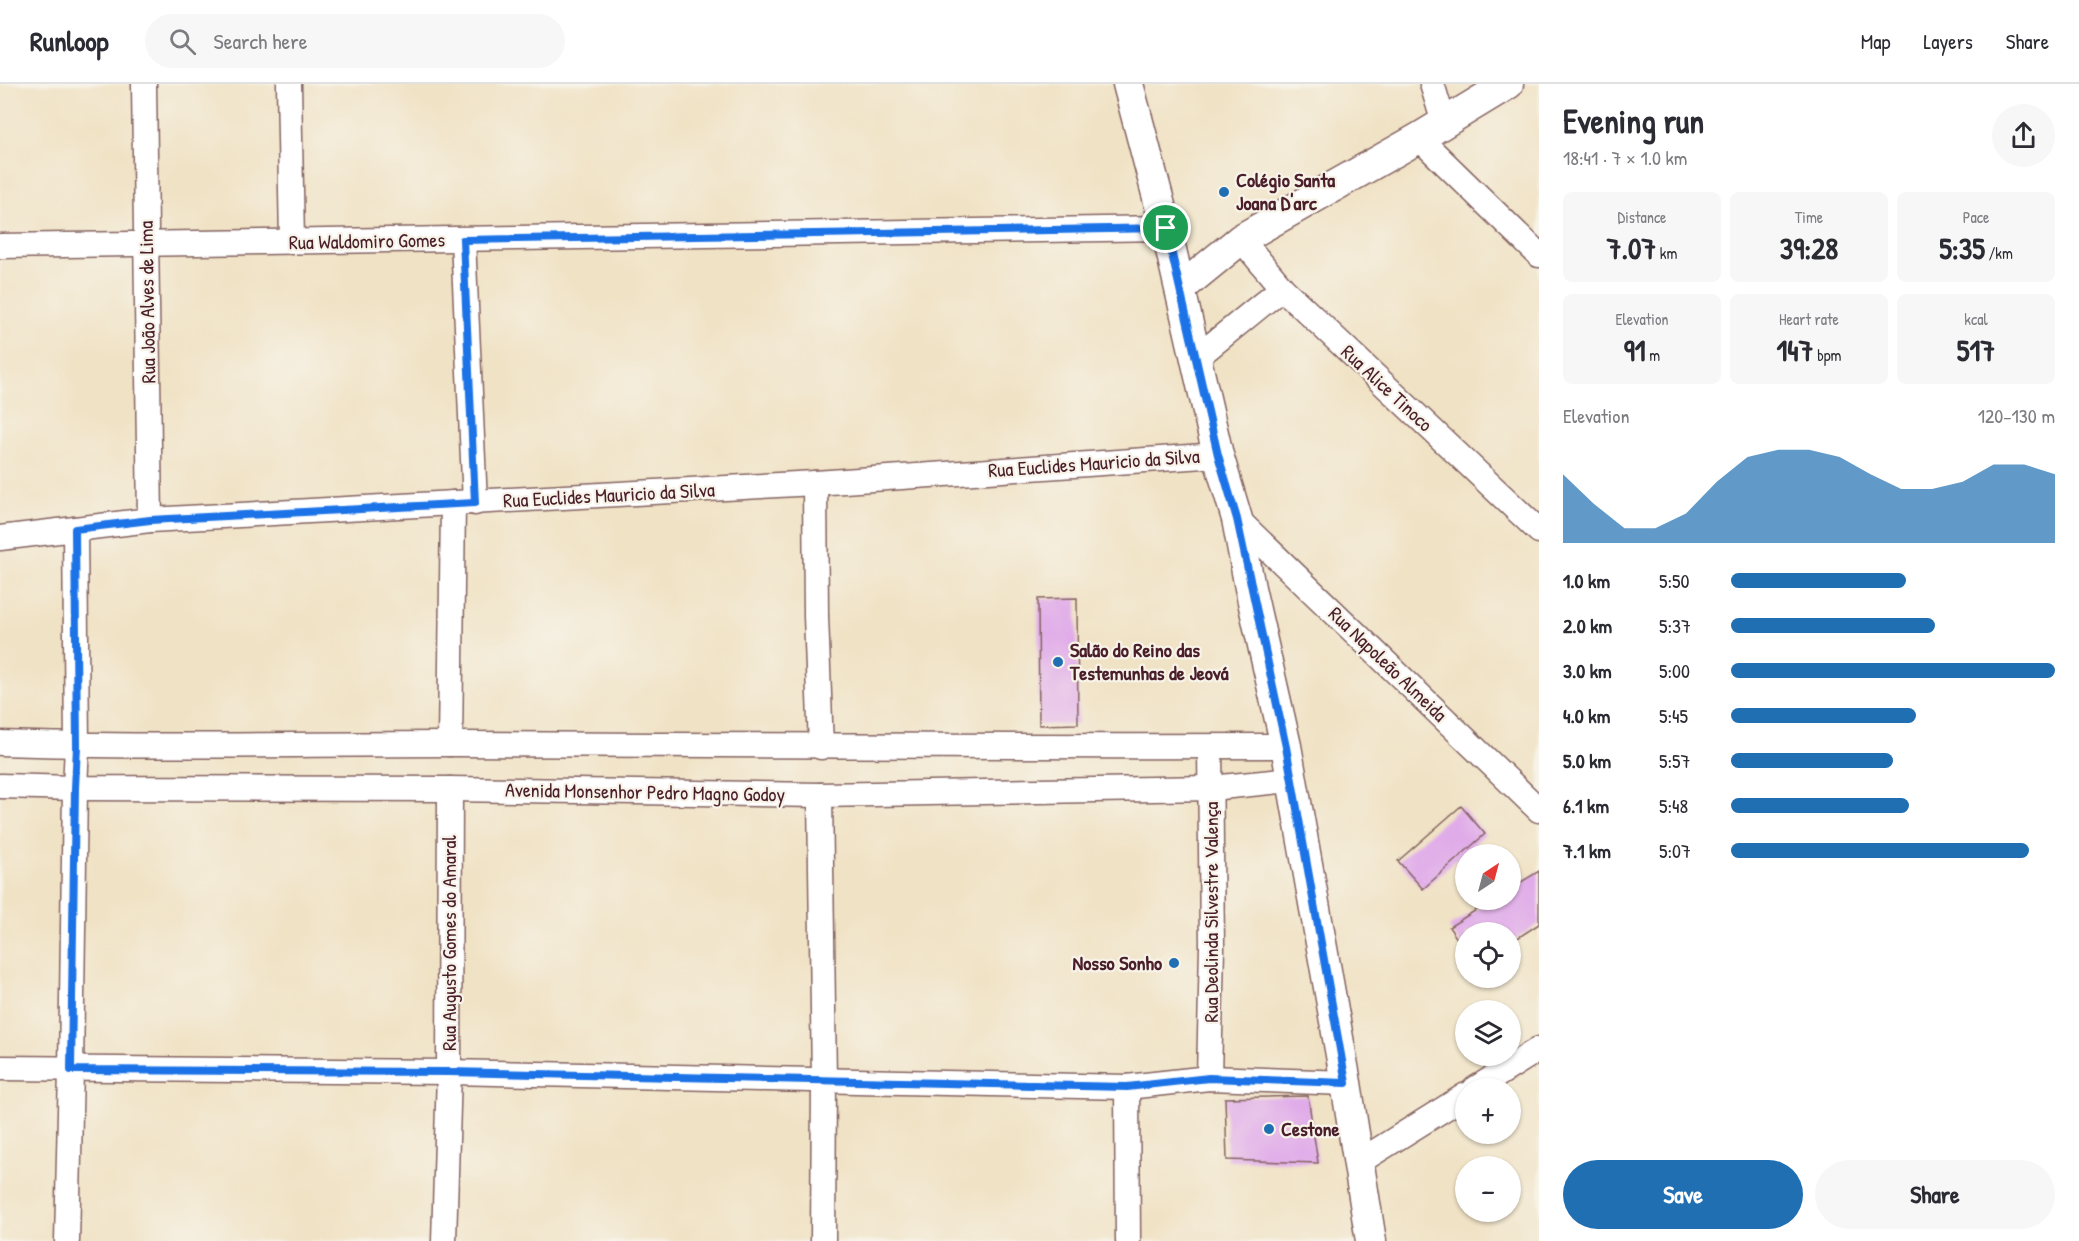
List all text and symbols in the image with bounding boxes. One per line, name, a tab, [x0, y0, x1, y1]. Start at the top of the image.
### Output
search box	[145, 14, 565, 68]
text: Runloop	[30, 22, 109, 60]
icon: search	[166, 25, 199, 58]
text: Search here	[214, 26, 308, 56]
text: Map	[1861, 27, 1890, 56]
text: Layers	[1923, 27, 1973, 56]
text: Share	[2006, 27, 2049, 56]
text: Evening run	[1563, 99, 1704, 143]
button: share	[1992, 104, 2055, 167]
text: 18:41 · 7 × 1.0 km	[1563, 144, 1687, 171]
place label: Colégio Santa Joana D'arc	[1236, 166, 1335, 216]
marker: Colégio Santa Joana D'arc	[1217, 185, 1231, 199]
pin	[1140, 202, 1191, 253]
text: Distance	[1618, 206, 1666, 228]
text: Time	[1795, 206, 1823, 228]
text: Pace	[1963, 206, 1989, 228]
icon: arrive	[1149, 211, 1182, 244]
street label: Rua João Alves de Lima	[132, 220, 161, 384]
street label: Rua Waldomiro Gomes	[289, 226, 446, 255]
text: 7.07	[1607, 228, 1656, 268]
text: 39:28	[1780, 228, 1838, 268]
text: 5:35	[1939, 228, 1985, 268]
text: km	[1656, 242, 1677, 264]
text: /km	[1985, 242, 2013, 264]
text: Elevation	[1615, 308, 1669, 330]
text: Heart rate	[1779, 308, 1839, 330]
text: kcal	[1964, 308, 1988, 330]
text: 91	[1624, 330, 1646, 370]
text: 147	[1776, 330, 1813, 370]
text: 517	[1957, 330, 1995, 370]
street label: Rua Alice Tinoco	[1336, 338, 1439, 437]
text: m	[1646, 344, 1660, 366]
text: bpm	[1813, 344, 1842, 366]
text: Elevation	[1563, 402, 1629, 429]
text: 120–130 m	[1978, 402, 2055, 429]
street label: Rua Euclides Mauricio da Silva	[987, 442, 1201, 483]
street label: Rua Euclides Mauricio da Silva	[502, 475, 716, 514]
text: 1.0 km	[1563, 567, 1610, 594]
text: 5:50	[1659, 567, 1690, 594]
street label: Rua Napoleão Almeida	[1323, 600, 1454, 727]
text: 2.0 km	[1563, 612, 1612, 639]
text: 5:37	[1659, 612, 1691, 639]
place label: Salão do Reino das Testemunhas de Jeová	[1069, 636, 1229, 686]
marker: Salão do Reino das Testemunhas de Jeová	[1051, 655, 1065, 669]
text: 3.0 km	[1563, 657, 1612, 684]
text: 5:00	[1659, 657, 1690, 684]
text: 4.0 km	[1563, 702, 1610, 729]
text: 5:45	[1659, 702, 1688, 729]
text: 5.0 km	[1563, 747, 1611, 774]
text: 5:57	[1659, 747, 1690, 774]
street label: Avenida Monsenhor Pedro Magno Godoy	[505, 776, 785, 807]
text: 6.1 km	[1563, 792, 1609, 819]
text: 5:48	[1659, 792, 1688, 819]
street label: Rua Deolinda Silvestre Valença	[1197, 801, 1224, 1022]
street label: Rua Augusto Gomes do Amaral	[435, 835, 462, 1051]
text: 7.1 km	[1563, 837, 1611, 864]
text: 5:07	[1659, 837, 1691, 864]
north arrow	[1455, 844, 1521, 910]
map controls	[1455, 844, 1521, 1222]
button: locate	[1455, 922, 1521, 988]
place label: Nosso Sonho	[1073, 949, 1162, 976]
marker: Nosso Sonho	[1167, 956, 1181, 970]
button: layers	[1455, 1000, 1521, 1066]
button: +	[1455, 1078, 1521, 1144]
place label: Cestone	[1281, 1115, 1340, 1142]
marker: Cestone	[1262, 1122, 1276, 1136]
button: −	[1455, 1156, 1521, 1222]
button: Save	[1563, 1160, 1803, 1229]
button: Share	[1815, 1160, 2055, 1229]

